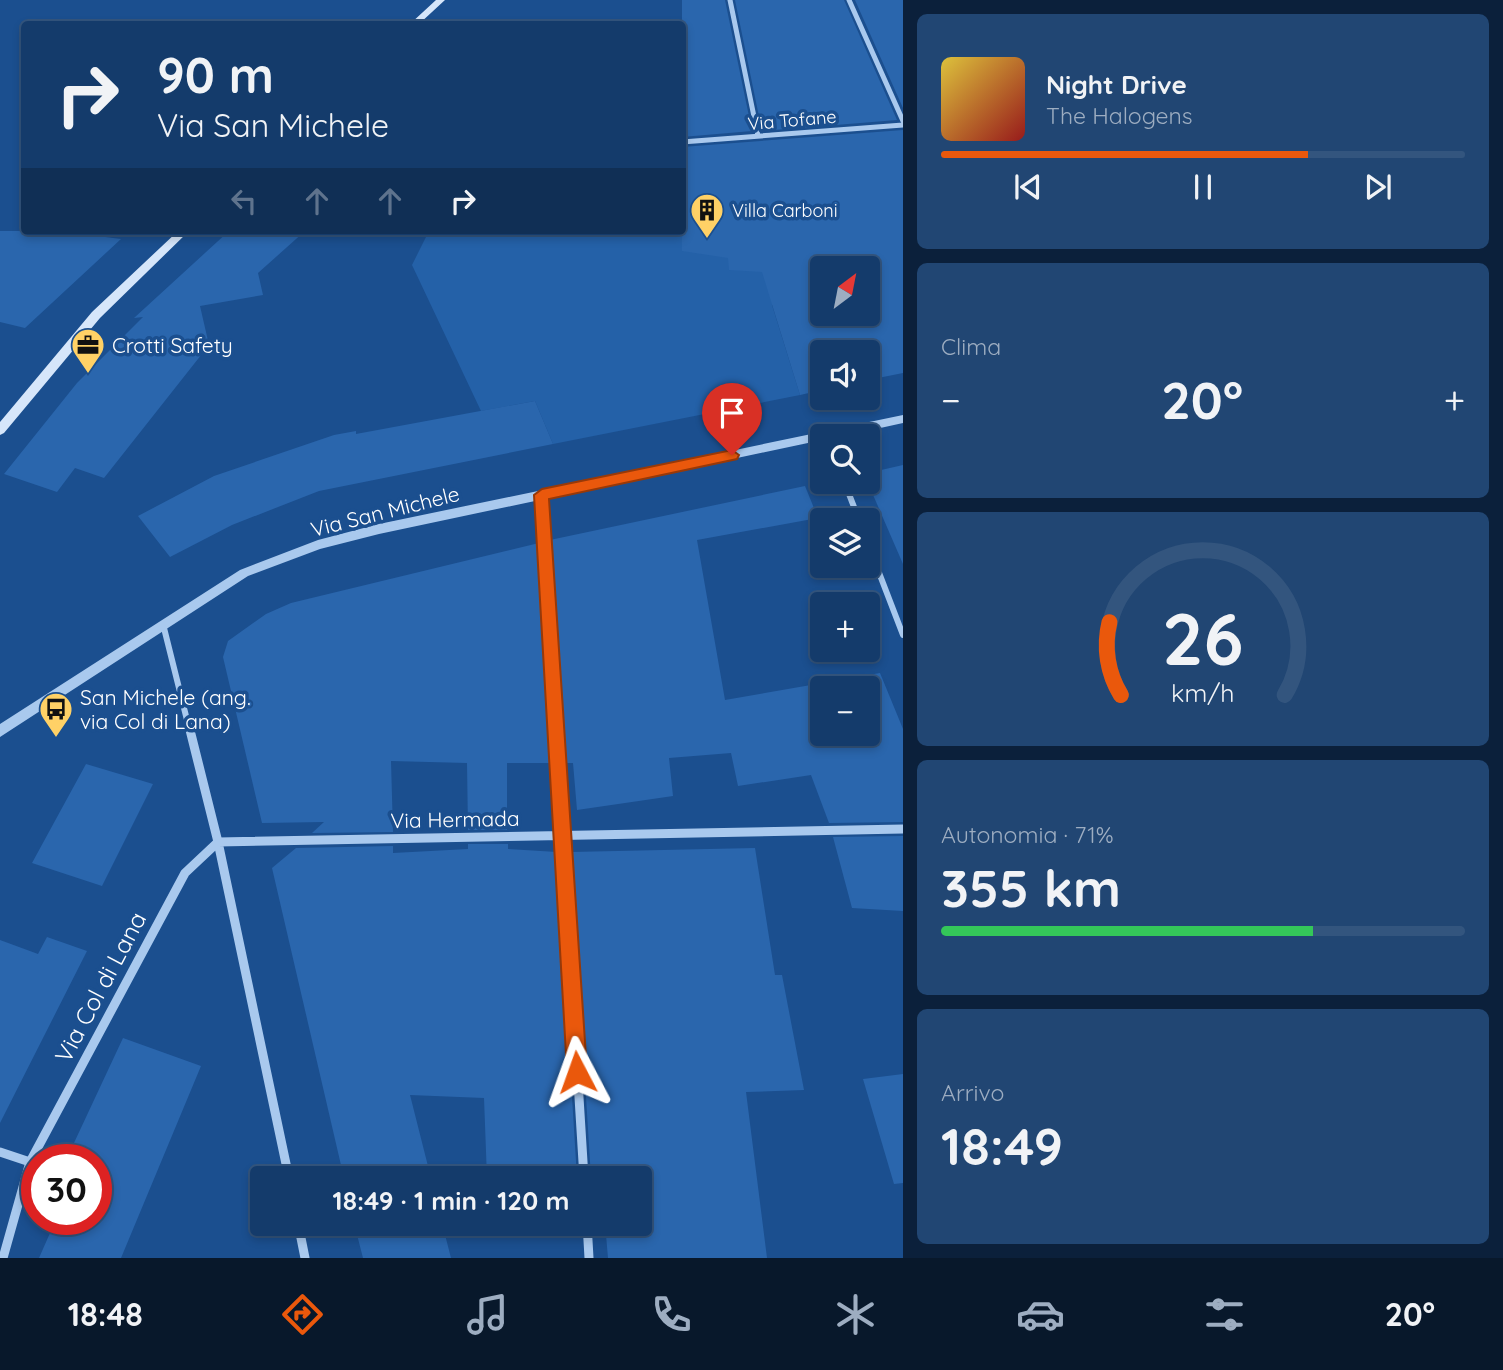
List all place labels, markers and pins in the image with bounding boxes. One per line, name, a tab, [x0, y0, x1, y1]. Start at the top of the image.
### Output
building icon: Villa Carboni	[688, 191, 726, 240]
place label: Villa Carboni	[732, 199, 838, 222]
office icon: Crotti Safety	[69, 326, 107, 375]
place label: Crotti Safety	[112, 332, 233, 358]
pin	[702, 383, 762, 455]
place label: San Michele (ang. via Col di Lana)	[80, 684, 251, 734]
bus stop icon: San Michele (ang. via Col di Lana)	[37, 690, 75, 739]

